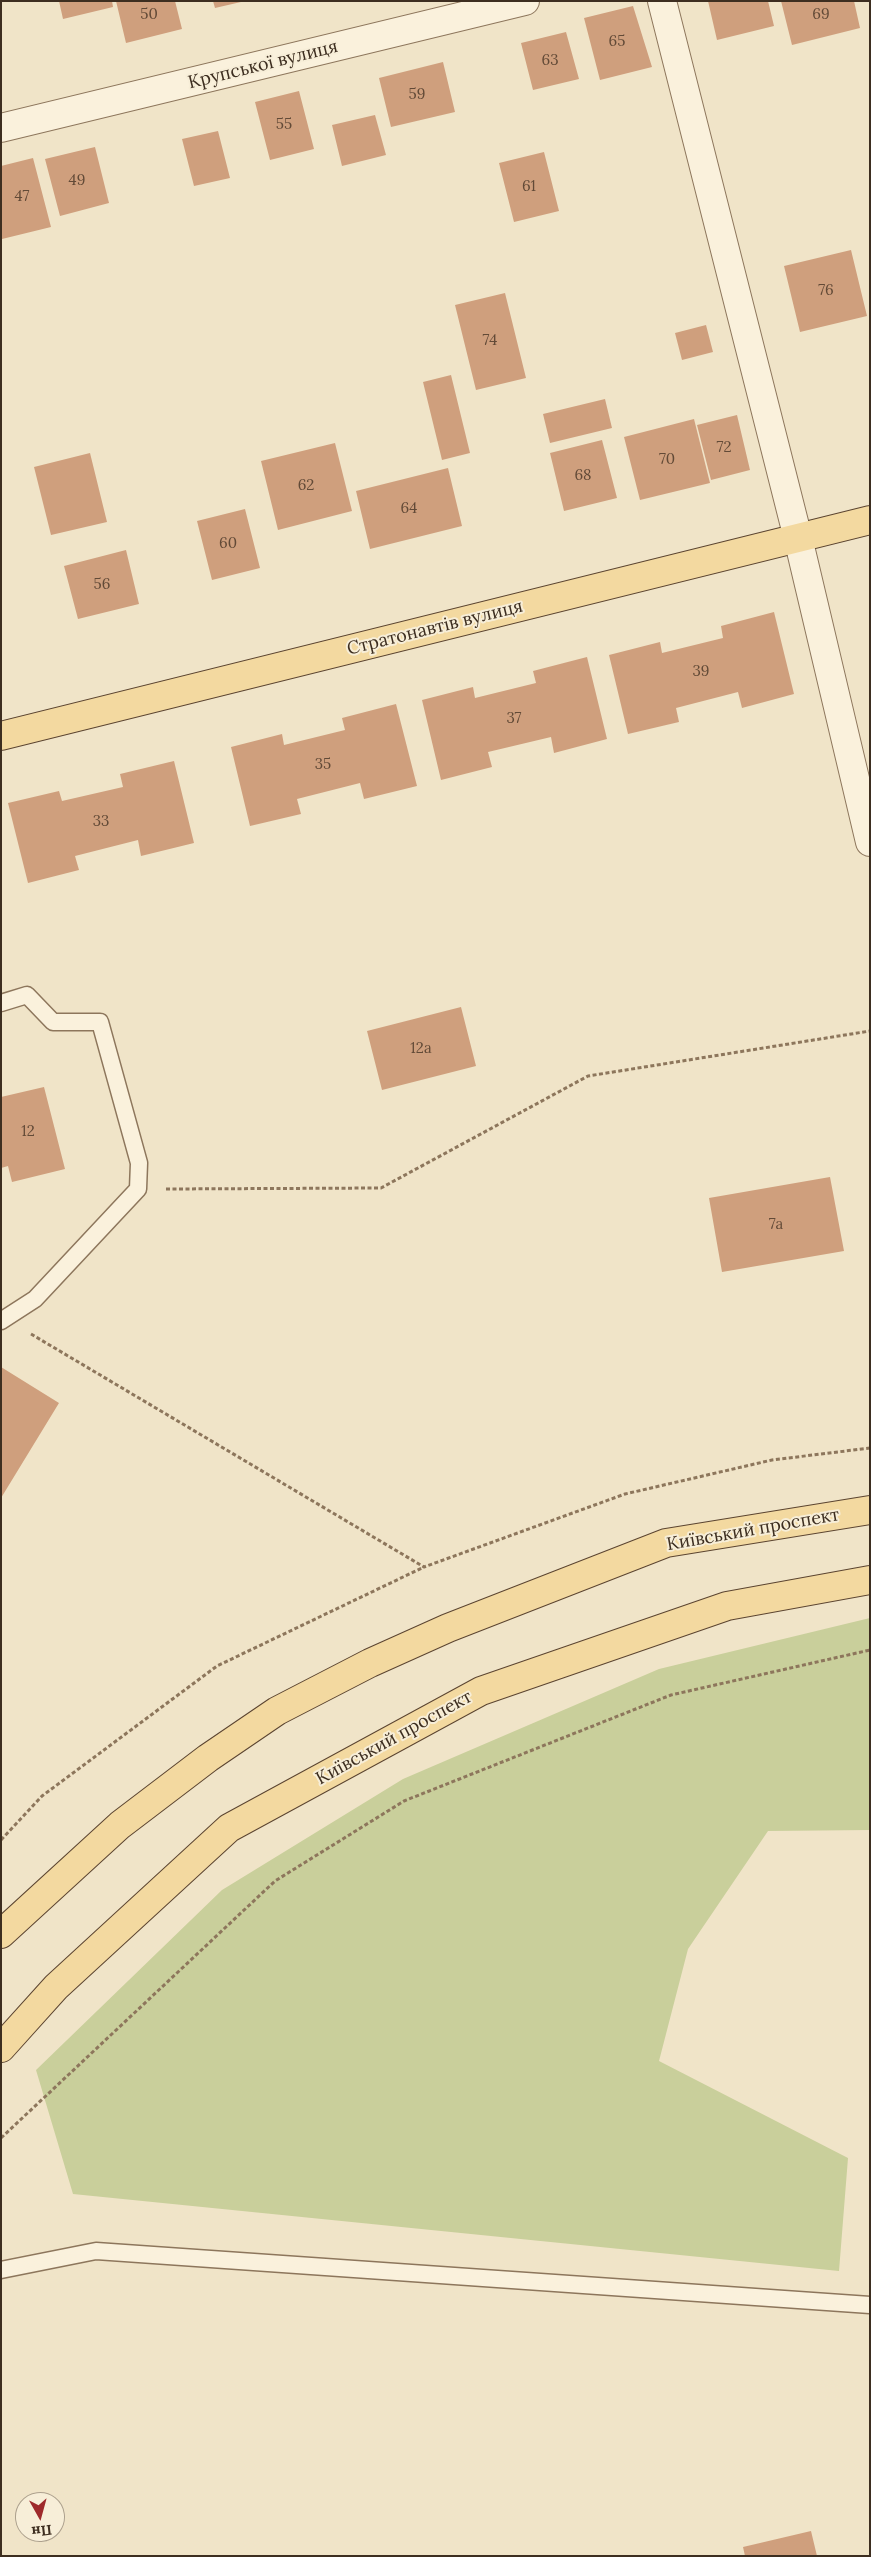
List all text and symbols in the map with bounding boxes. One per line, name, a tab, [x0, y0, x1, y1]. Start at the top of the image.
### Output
house number: 50	[140, 6, 158, 24]
house number: 69	[812, 6, 830, 24]
house number: 65	[609, 33, 625, 51]
street label: Крупської вулиця	[186, 36, 340, 94]
house number: 63	[541, 52, 559, 70]
house number: 59	[409, 86, 425, 104]
house number: 55	[276, 116, 292, 134]
house number: 49	[69, 172, 85, 190]
house number: 61	[522, 178, 536, 196]
house number: 47	[14, 188, 30, 206]
house number: 76	[818, 282, 834, 300]
house number: 74	[483, 332, 497, 350]
house number: 72	[717, 439, 731, 457]
house number: 70	[659, 451, 675, 469]
house number: 68	[574, 467, 592, 485]
house number: 62	[298, 477, 314, 495]
house number: 64	[401, 500, 417, 518]
house number: 60	[219, 535, 237, 553]
house number: 56	[94, 576, 110, 594]
street label: Стратонавтів вулиця	[345, 596, 525, 660]
house number: 39	[692, 663, 710, 681]
house number: 37	[507, 710, 521, 728]
house number: 35	[315, 756, 331, 774]
house number: 33	[93, 813, 109, 831]
house number: 12а	[410, 1040, 432, 1058]
house number: 12	[21, 1123, 35, 1141]
house number: 7а	[769, 1216, 783, 1234]
street label: Київський проспект	[665, 1504, 841, 1556]
street label: Київський проспект	[312, 1686, 476, 1790]
north arrow	[15, 2492, 65, 2542]
text: Пн	[31, 2521, 53, 2541]

